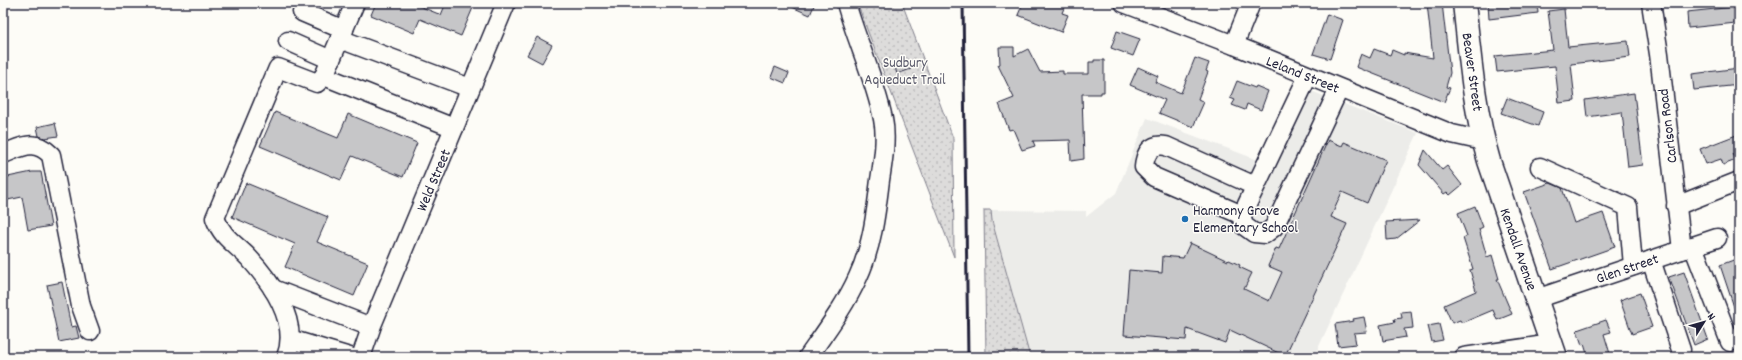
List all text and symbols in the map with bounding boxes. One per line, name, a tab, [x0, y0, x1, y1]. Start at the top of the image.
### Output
street label: Beaver Street	[1455, 32, 1487, 113]
street label: Leland Street	[1262, 51, 1343, 101]
park label: Sudbury Aqueduct Trail	[864, 53, 946, 92]
street label: Carlson Road	[1653, 87, 1684, 164]
street label: Weld Street	[412, 146, 458, 215]
place label: Harmony Grove Elementary School	[1193, 201, 1298, 240]
street label: Kendall Avenue	[1493, 205, 1542, 294]
marker: Harmony Grove Elementary School	[1180, 214, 1190, 224]
street label: Glen Street	[1594, 249, 1662, 291]
north arrow	[1684, 302, 1724, 342]
text: N	[1702, 310, 1719, 325]

